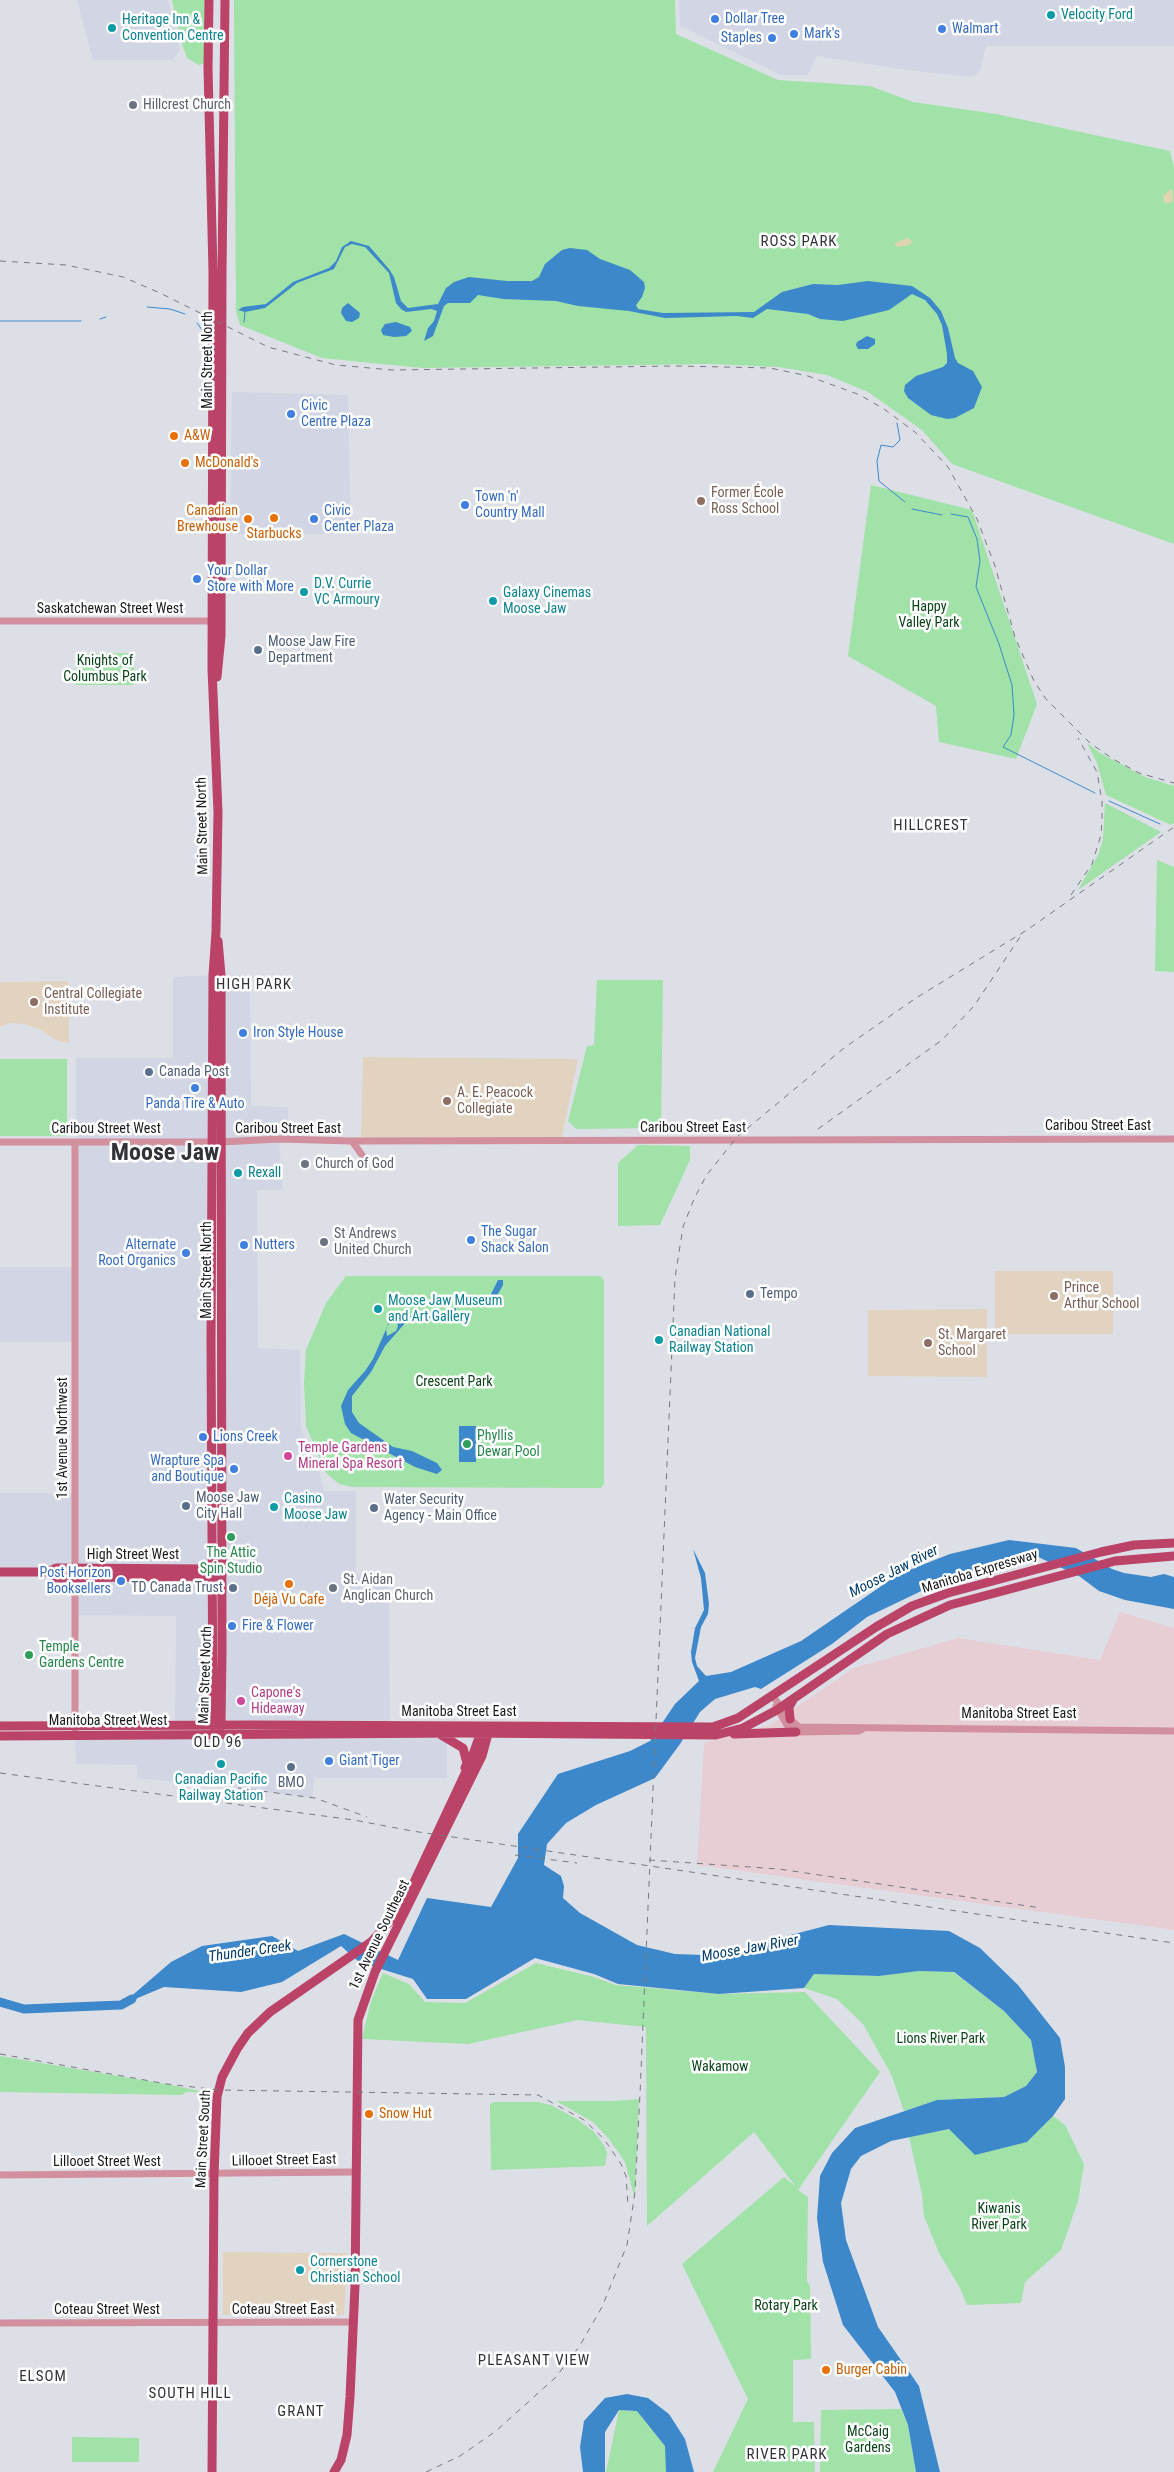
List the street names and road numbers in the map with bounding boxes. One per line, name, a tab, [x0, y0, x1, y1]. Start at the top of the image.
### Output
street label: Main Street North	[200, 311, 216, 409]
street label: Saskatchewan Street West	[37, 601, 183, 617]
street label: Main Street North	[194, 777, 212, 875]
street label: Caribou Street East	[1045, 1118, 1151, 1134]
street label: Caribou Street East	[640, 1120, 746, 1136]
street label: Caribou Street West	[51, 1121, 161, 1137]
street label: Caribou Street East	[235, 1121, 341, 1137]
street label: Main Street North	[199, 1221, 215, 1319]
street label: 1st Avenue Northwest	[55, 1377, 71, 1499]
street label: Manitoba Expressway	[920, 1546, 1040, 1598]
street label: High Street West	[87, 1547, 179, 1563]
street label: Main Street North	[196, 1626, 216, 1724]
street label: Manitoba Street East	[401, 1704, 517, 1720]
street label: Manitoba Street East	[961, 1706, 1077, 1722]
street label: Manitoba Street West	[49, 1713, 167, 1729]
street label: 1st Avenue Southeast	[346, 1877, 414, 1993]
street label: Main Street South	[193, 2089, 215, 2189]
street label: Lillooet Street East	[232, 2152, 336, 2170]
street label: Lillooet Street West	[53, 2154, 161, 2170]
street label: Coteau Street West	[54, 2302, 160, 2318]
street label: Coteau Street East	[232, 2302, 334, 2318]

